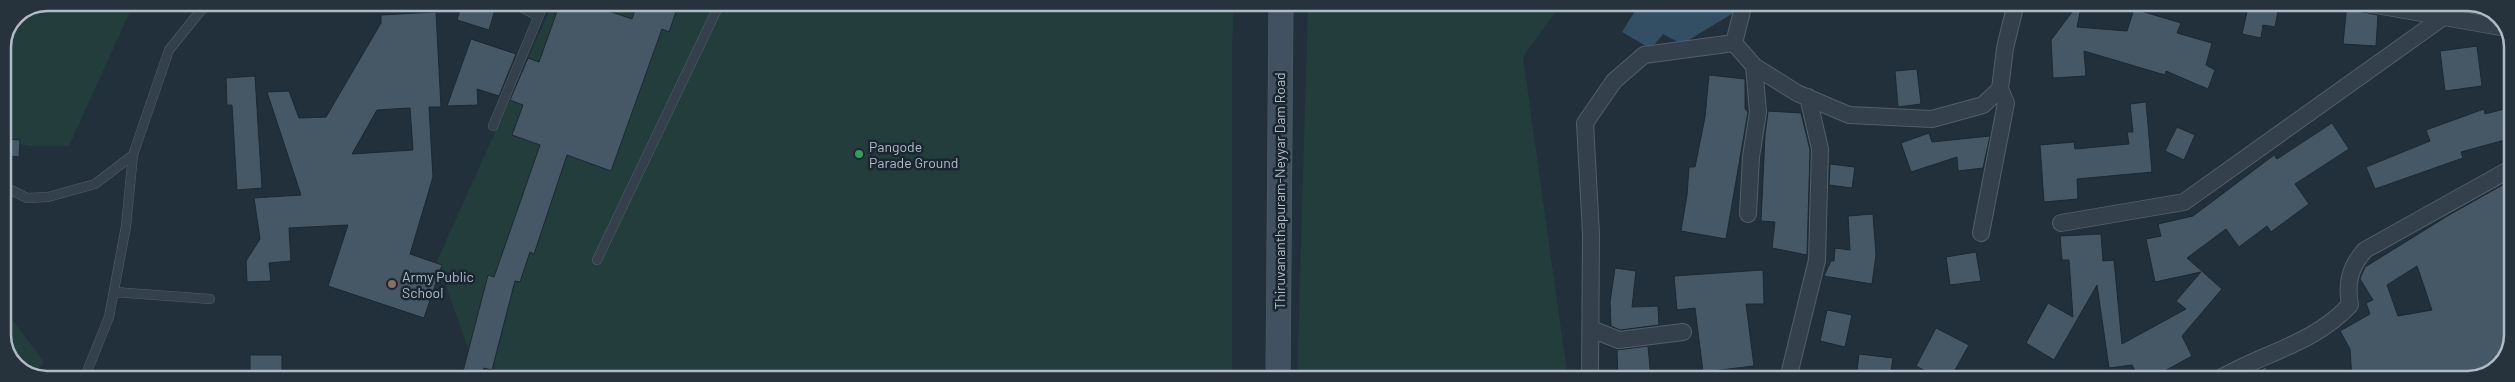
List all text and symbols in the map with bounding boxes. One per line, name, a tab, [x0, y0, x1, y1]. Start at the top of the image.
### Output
street label: Thiruvananthapuram-Neyyar Dam Road	[1271, 72, 1288, 310]
place label: Pangode Parade Ground	[869, 138, 958, 171]
marker: Pangode Parade Ground	[853, 148, 865, 160]
place label: Army Public School	[402, 268, 474, 301]
marker: Army Public School	[386, 278, 398, 290]

